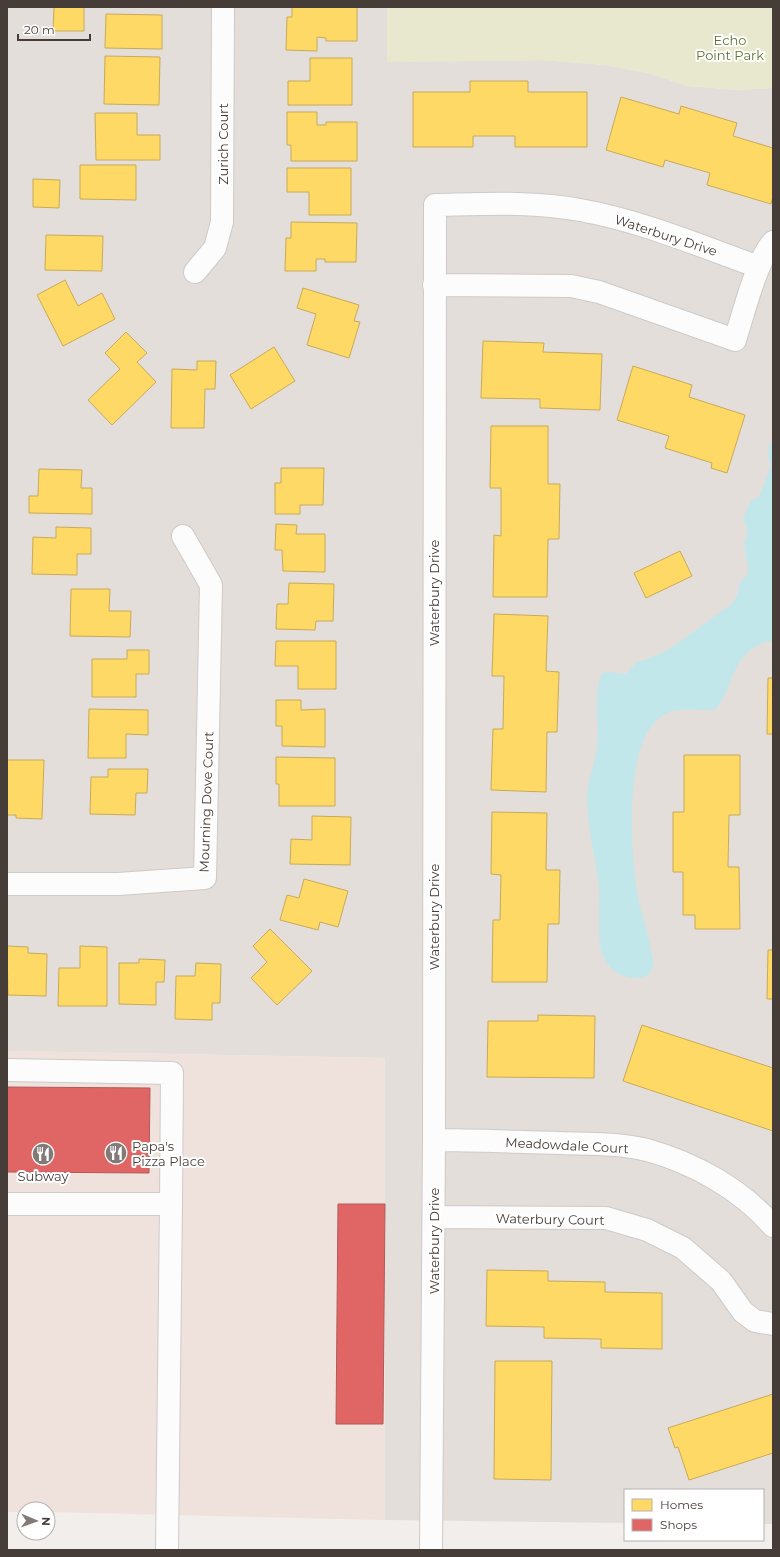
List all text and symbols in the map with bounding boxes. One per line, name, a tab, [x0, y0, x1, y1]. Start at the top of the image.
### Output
scale bar	[18, 16, 90, 42]
text: 20 m	[24, 22, 55, 37]
park label: Echo Point Park	[696, 32, 764, 63]
street label: Zurich Court	[215, 103, 231, 185]
street label: Waterbury Drive	[613, 211, 719, 259]
street label: Waterbury Drive	[426, 540, 442, 646]
street label: Mourning Dove Court	[196, 731, 216, 873]
street label: Waterbury Drive	[426, 864, 442, 970]
street label: Meadowdale Court	[505, 1134, 629, 1156]
place label: Papa's Pizza Place	[132, 1138, 205, 1169]
restaurant icon: Papa's Pizza Place	[103, 1140, 129, 1166]
restaurant icon: Subway	[30, 1141, 56, 1167]
place label: Subway	[18, 1168, 69, 1184]
street label: Waterbury Drive	[426, 1188, 442, 1294]
street label: Waterbury Court	[495, 1210, 605, 1228]
legend	[624, 1489, 764, 1541]
text: Homes	[660, 1497, 703, 1512]
north arrow	[16, 1501, 56, 1541]
text: N	[39, 1517, 53, 1526]
text: Shops	[660, 1517, 697, 1532]

